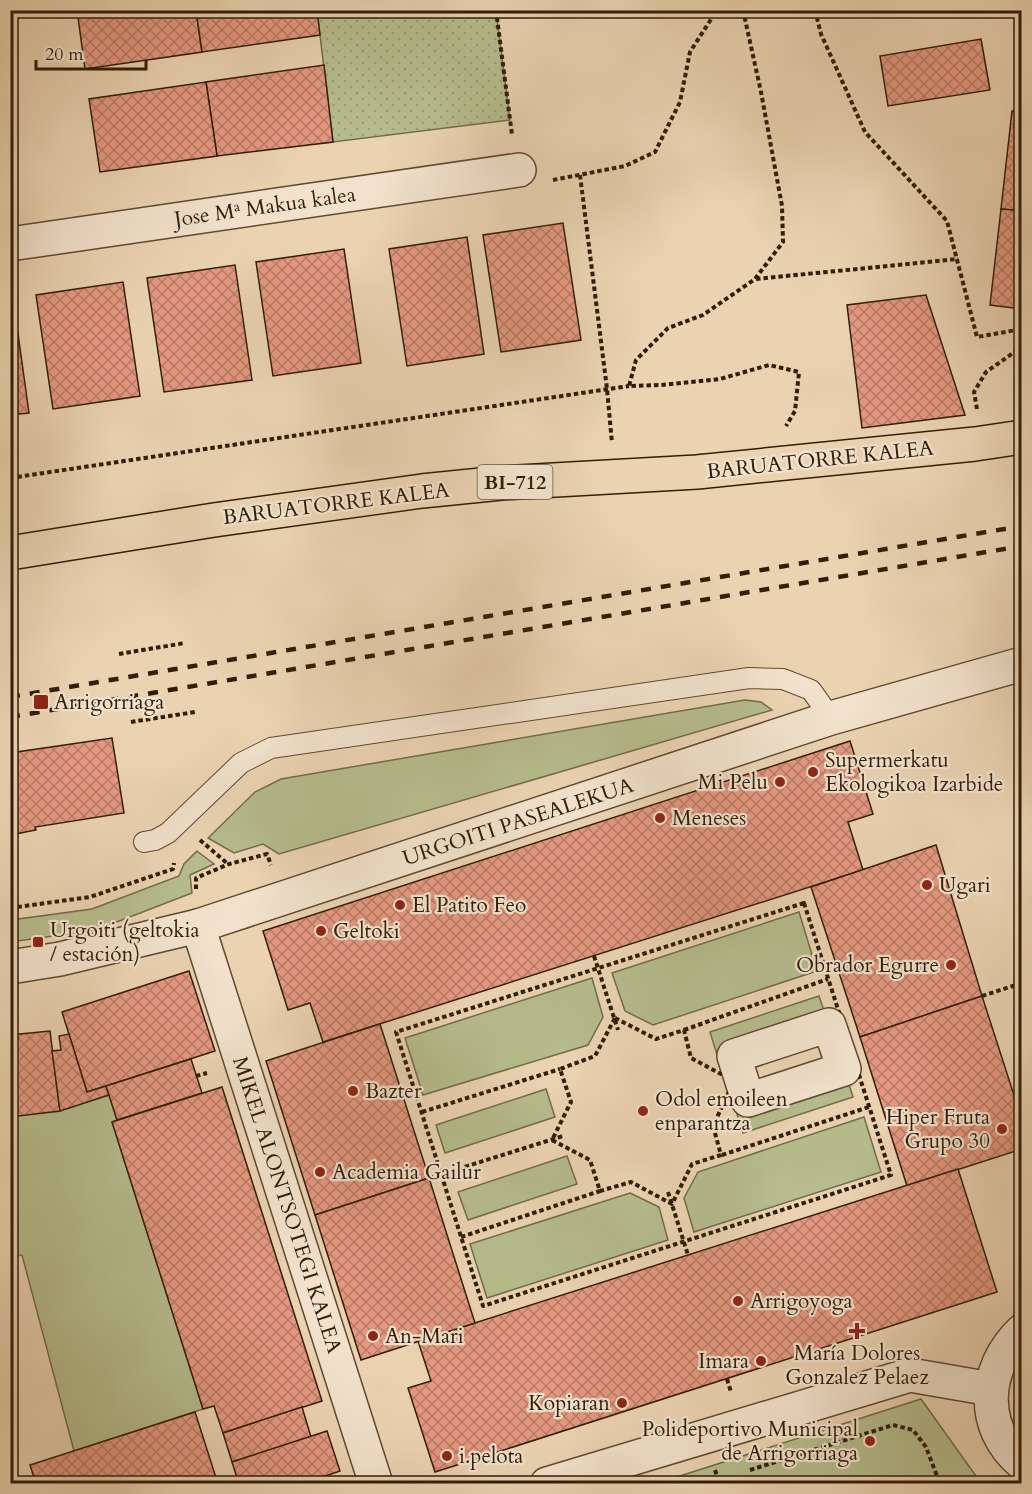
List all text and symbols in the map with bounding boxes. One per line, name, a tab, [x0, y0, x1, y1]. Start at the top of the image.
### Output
scale bar	[36, 33, 146, 71]
text: 20 m	[45, 42, 84, 67]
street label: Jose Mª Makua kalea	[170, 180, 358, 234]
street label: BARUATORRE KALEA	[705, 434, 935, 486]
road number: BI-712	[478, 465, 552, 499]
street label: BARUATORRE KALEA	[221, 476, 451, 532]
place label: Arrigorriaga	[54, 688, 164, 717]
marker: Arrigorriaga	[32, 693, 50, 711]
place label: Supermerkatu Ekologikoa Izarbide	[825, 746, 1003, 799]
marker: Supermerkatu Ekologikoa Izarbide	[806, 765, 820, 779]
place label: Mi Pelu	[698, 768, 768, 797]
street label: URGOITI PASEALEKUA	[399, 771, 637, 873]
marker: Mi Pelu	[773, 775, 787, 789]
place label: Meneses	[672, 804, 746, 833]
marker: Meneses	[653, 811, 667, 825]
place label: Ugari	[939, 871, 991, 900]
marker: Ugari	[920, 878, 934, 892]
place label: El Patito Feo	[412, 891, 526, 920]
marker: El Patito Feo	[393, 898, 407, 912]
place label: Urgoiti (geltokia / estación)	[50, 916, 200, 969]
place label: Geltoki	[333, 917, 400, 946]
marker: Geltoki	[314, 924, 328, 938]
marker: Urgoiti (geltokia / estación)	[31, 935, 45, 949]
place label: Obrador Egurre	[796, 951, 939, 980]
marker: Obrador Egurre	[944, 958, 958, 972]
street label: MIKEL ALONTSOTEGI KALEA	[225, 1053, 349, 1357]
place label: Bazter	[365, 1077, 422, 1106]
marker: Bazter	[346, 1084, 360, 1098]
place label: Odol emoileen enparantza	[655, 1085, 788, 1138]
place label: Hiper Fruta Grupo 30	[886, 1103, 990, 1156]
marker: Odol emoileen enparantza	[636, 1104, 650, 1118]
marker: Hiper Fruta Grupo 30	[995, 1122, 1009, 1136]
place label: Academia Gailur	[332, 1158, 481, 1187]
marker: Academia Gailur	[313, 1165, 327, 1179]
place label: Arrigoyoga	[750, 1287, 853, 1316]
marker: Arrigoyoga	[731, 1294, 745, 1308]
place label: An-Mari	[385, 1322, 464, 1351]
marker: María Dolores Gonzalez Pelaez	[850, 1324, 864, 1338]
marker: An-Mari	[366, 1329, 380, 1343]
place label: María Dolores Gonzalez Pelaez	[785, 1339, 929, 1392]
place label: Imara	[698, 1347, 749, 1376]
marker: Imara	[754, 1354, 768, 1368]
place label: Kopiaran	[528, 1389, 610, 1418]
marker: Kopiaran	[615, 1396, 629, 1410]
place label: Polideportivo Municipal de Arrigorriaga	[642, 1415, 858, 1468]
marker: Polideportivo Municipal de Arrigorriaga	[863, 1434, 877, 1448]
place label: i.pelota	[459, 1442, 523, 1471]
marker: i.pelota	[440, 1449, 454, 1463]

